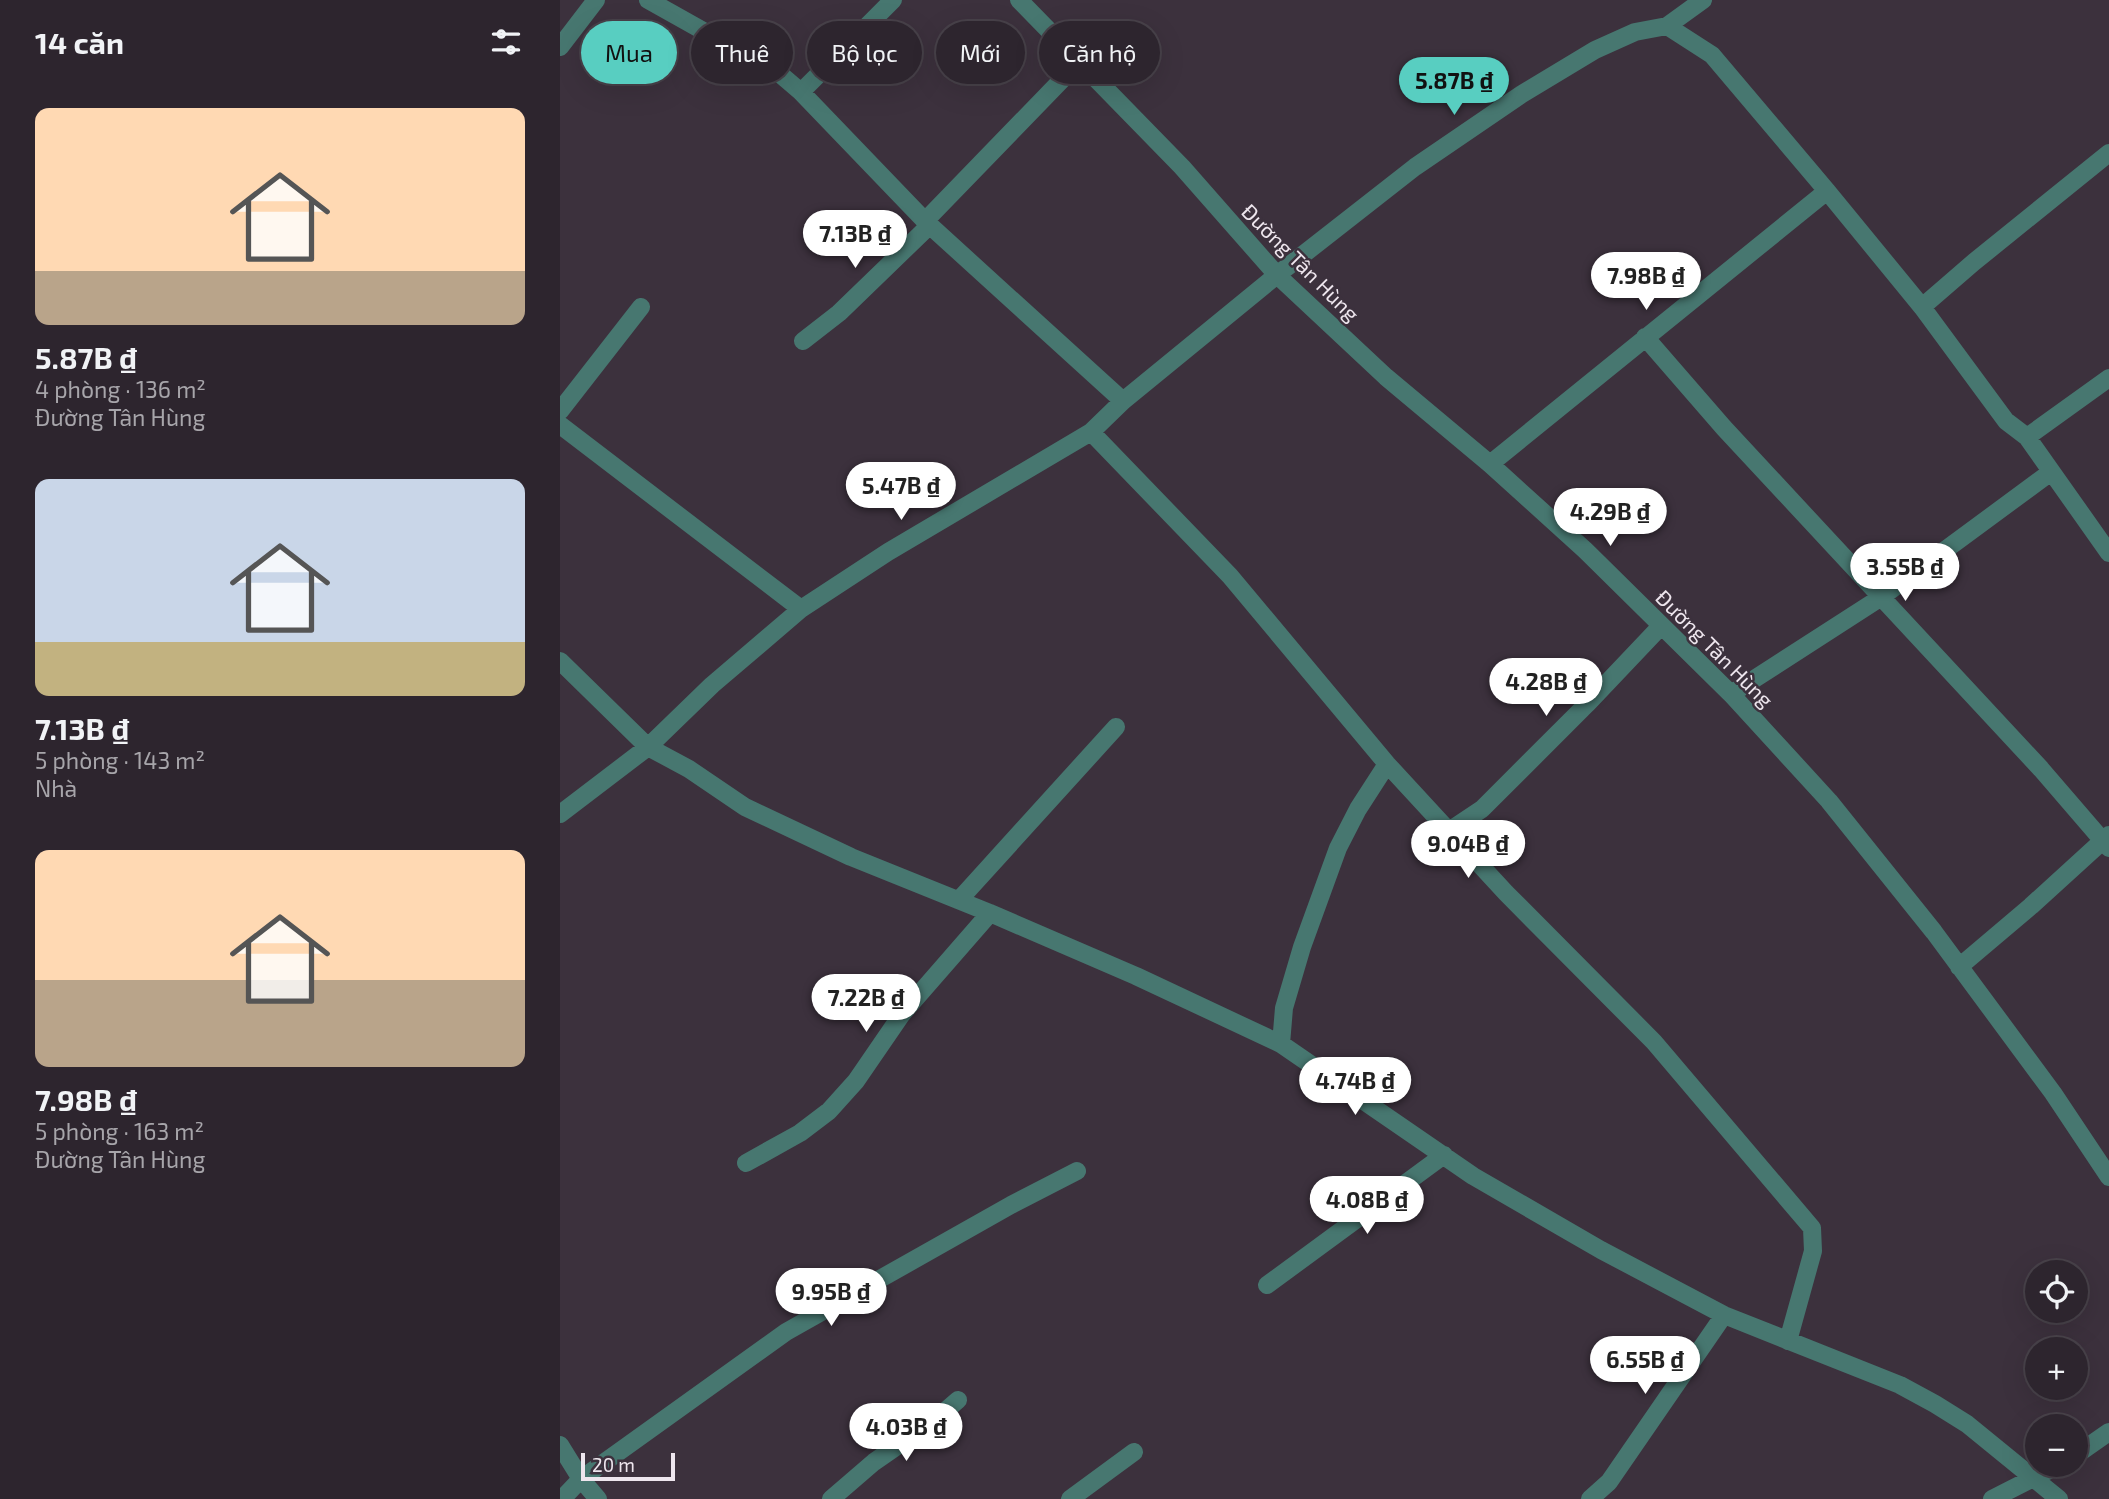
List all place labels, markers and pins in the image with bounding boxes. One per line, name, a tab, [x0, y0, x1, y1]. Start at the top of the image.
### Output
pin: 5.87B ₫	[1389, 58, 1519, 117]
pin: 7.13B ₫	[790, 210, 920, 270]
pin: 7.98B ₫	[1581, 252, 1711, 312]
pin: 5.47B ₫	[836, 462, 966, 522]
pin: 4.29B ₫	[1545, 489, 1675, 548]
pin: 3.55B ₫	[1840, 544, 1970, 603]
pin: 4.28B ₫	[1481, 658, 1611, 718]
pin: 9.04B ₫	[1403, 820, 1533, 880]
pin: 7.22B ₫	[801, 974, 931, 1034]
pin: 4.74B ₫	[1290, 1058, 1420, 1117]
pin: 4.08B ₫	[1302, 1176, 1432, 1236]
pin: 9.95B ₫	[766, 1268, 896, 1328]
pin: 6.55B ₫	[1580, 1336, 1710, 1396]
pin: 4.03B ₫	[841, 1404, 971, 1463]

